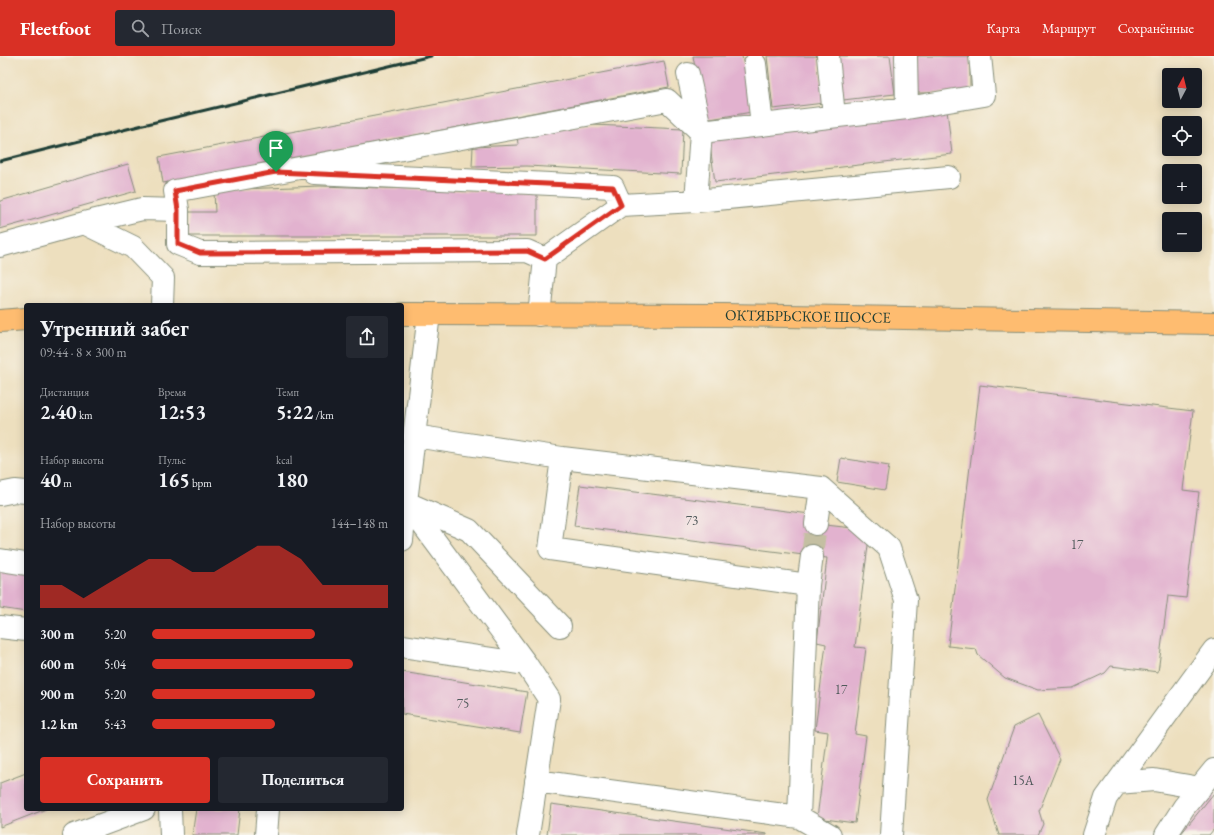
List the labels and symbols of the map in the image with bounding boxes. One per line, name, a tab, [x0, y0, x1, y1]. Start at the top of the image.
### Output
north arrow	[1162, 68, 1202, 108]
pin	[259, 131, 293, 172]
street label: ОКТЯБРЬСКОЕ ШОССЕ	[725, 305, 892, 327]
house number: 73	[686, 512, 698, 529]
house number: 17	[1071, 536, 1084, 553]
house number: 17	[835, 681, 848, 698]
house number: 75	[457, 695, 469, 712]
house number: 15А	[1012, 772, 1035, 789]

